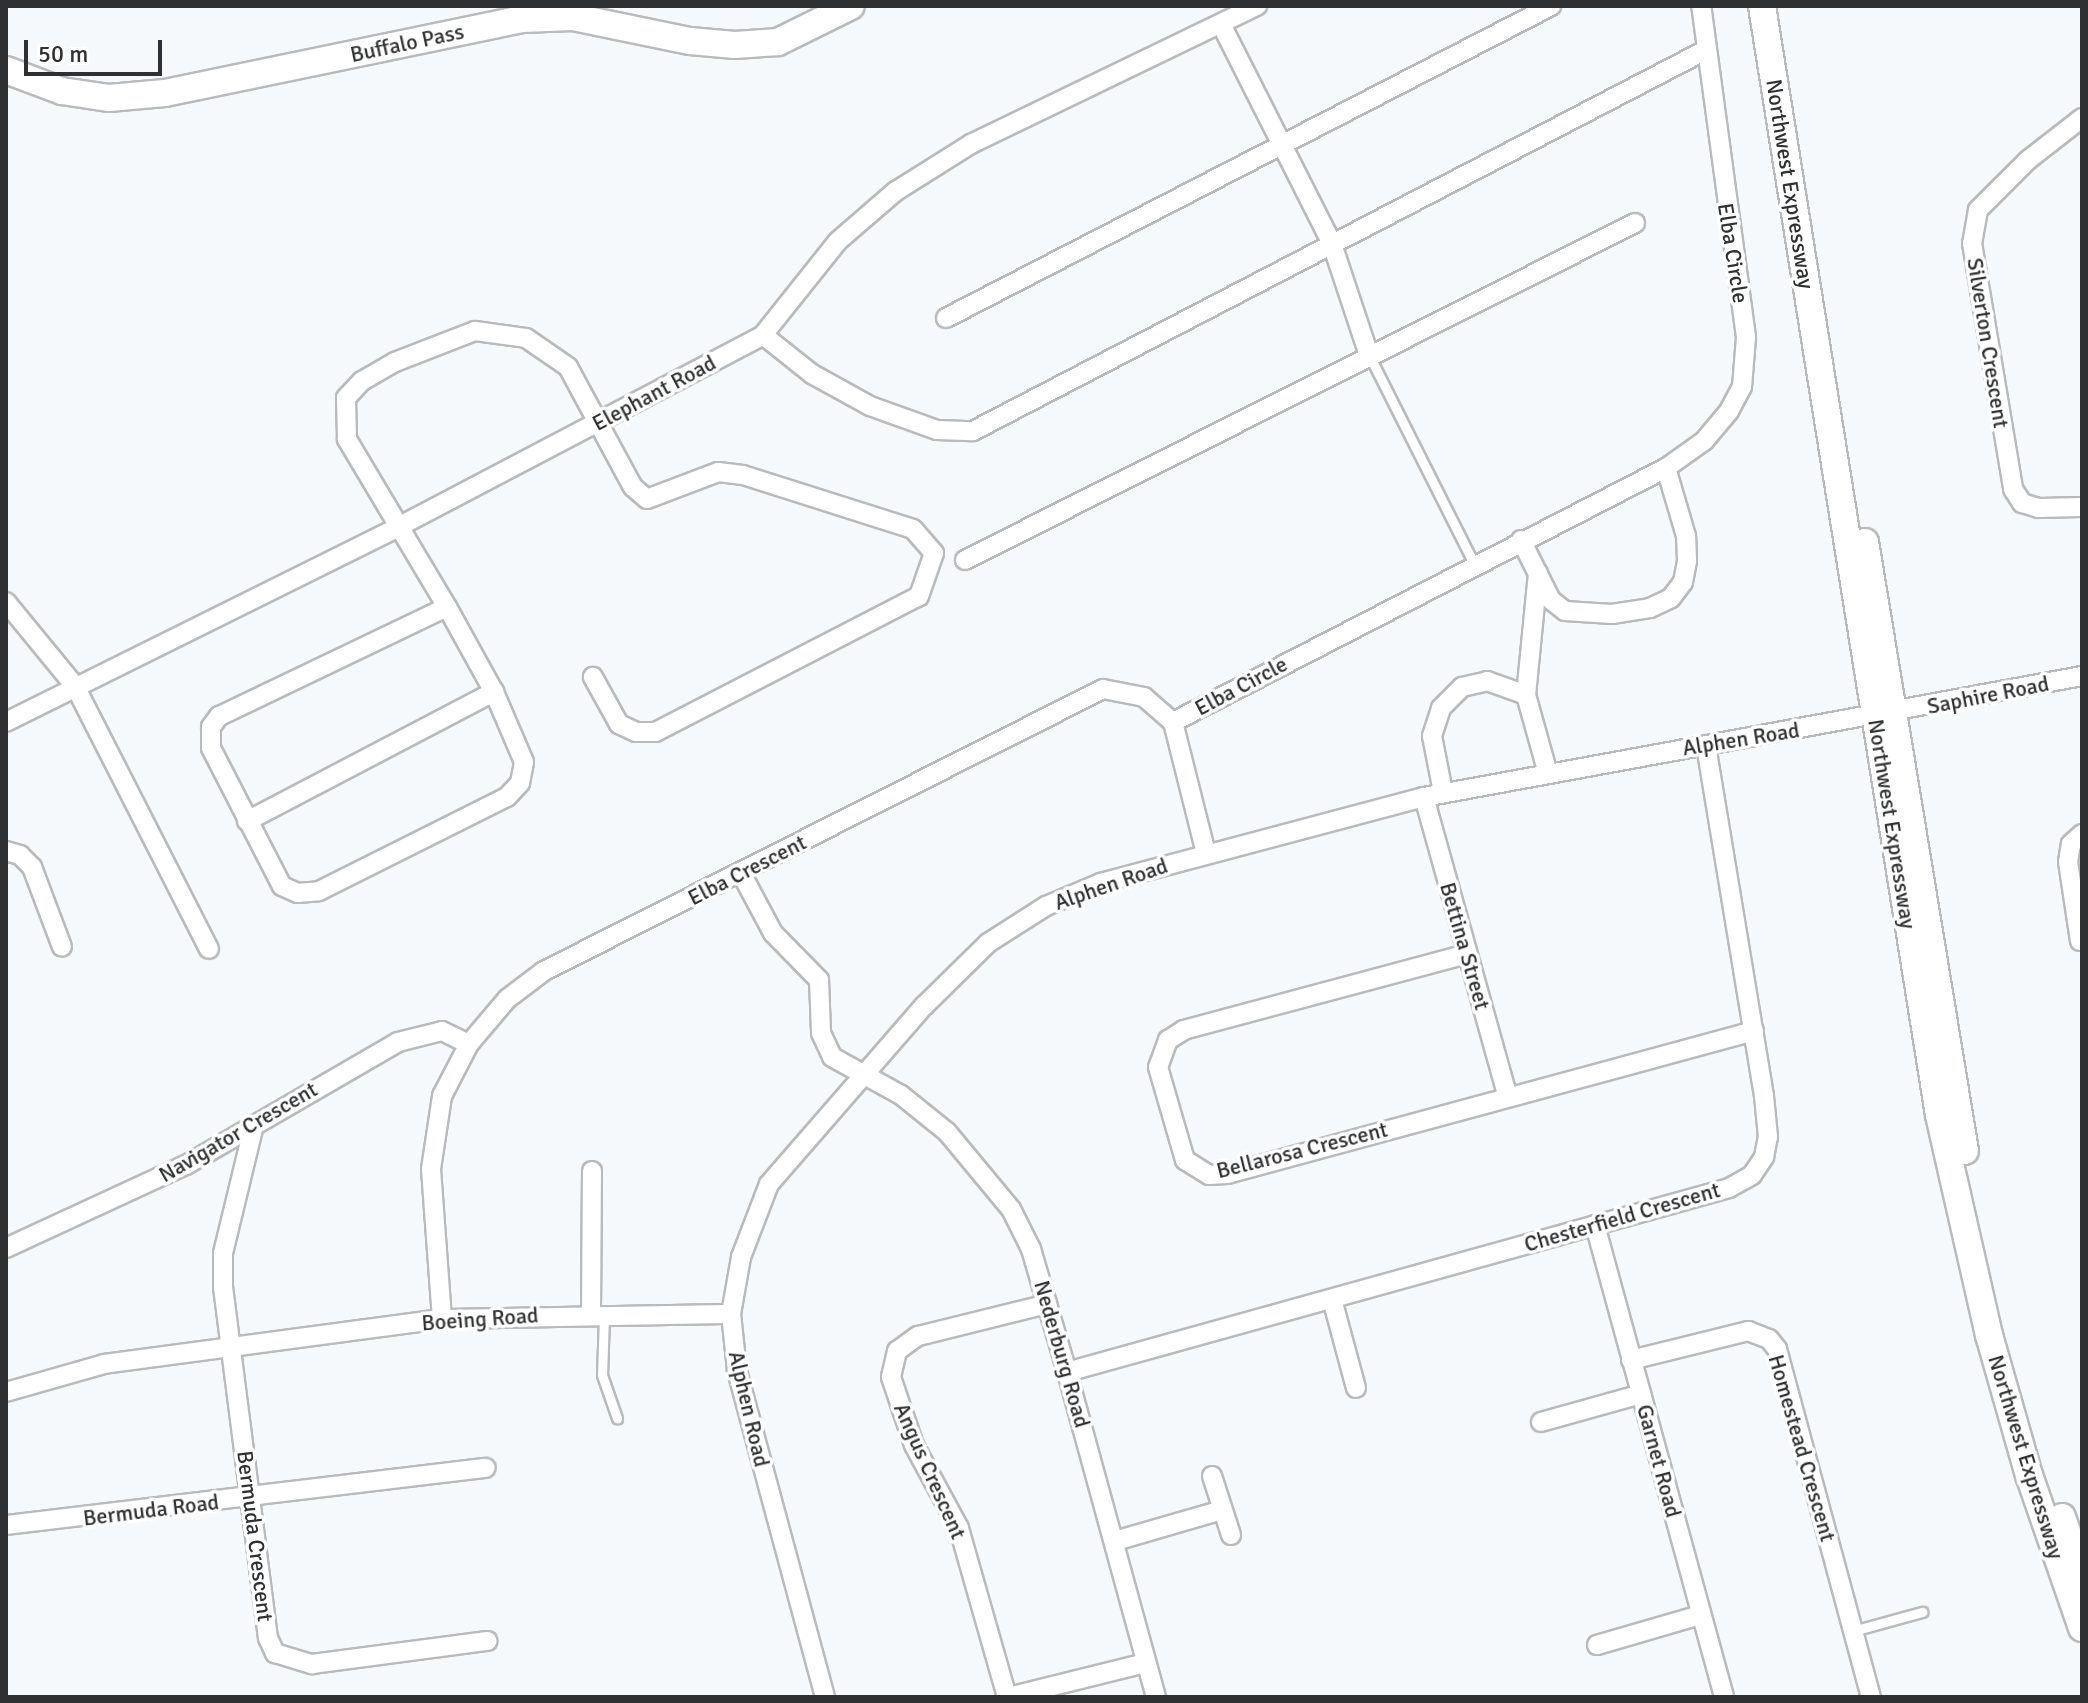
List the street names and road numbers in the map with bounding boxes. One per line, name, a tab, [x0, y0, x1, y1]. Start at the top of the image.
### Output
street label: Buffalo Pass	[348, 18, 466, 68]
street label: Northwest Expressway	[1760, 77, 1820, 291]
street label: Elba Circle	[1712, 201, 1754, 305]
street label: Silverton Crescent	[1962, 256, 2014, 430]
street label: Elephant Road	[588, 349, 720, 437]
street label: Elba Circle	[1190, 651, 1292, 721]
street label: Saphire Road	[1925, 670, 2051, 720]
street label: Alphen Road	[1681, 717, 1801, 761]
street label: Northwest Expressway	[1862, 717, 1922, 931]
street label: Elba Crescent	[683, 829, 811, 911]
street label: Alphen Road	[1051, 852, 1171, 916]
street label: Bettina Street	[1434, 879, 1496, 1013]
street label: Navigator Crescent	[154, 1076, 322, 1188]
street label: Bellarosa Crescent	[1214, 1116, 1390, 1184]
street label: Chesterfield Crescent	[1521, 1176, 1723, 1258]
street label: Nederburg Road	[1028, 1277, 1096, 1431]
street label: Boeing Road	[421, 1302, 539, 1336]
street label: Alphen Road	[723, 1348, 775, 1470]
street label: Homestead Crescent	[1763, 1352, 1841, 1544]
street label: Northwest Expressway	[1982, 1352, 2070, 1562]
street label: Angus Crescent	[888, 1399, 972, 1543]
street label: Garnet Road	[1631, 1402, 1687, 1520]
street label: Bermuda Crescent	[231, 1449, 279, 1623]
street label: Bermuda Road	[82, 1489, 220, 1531]

